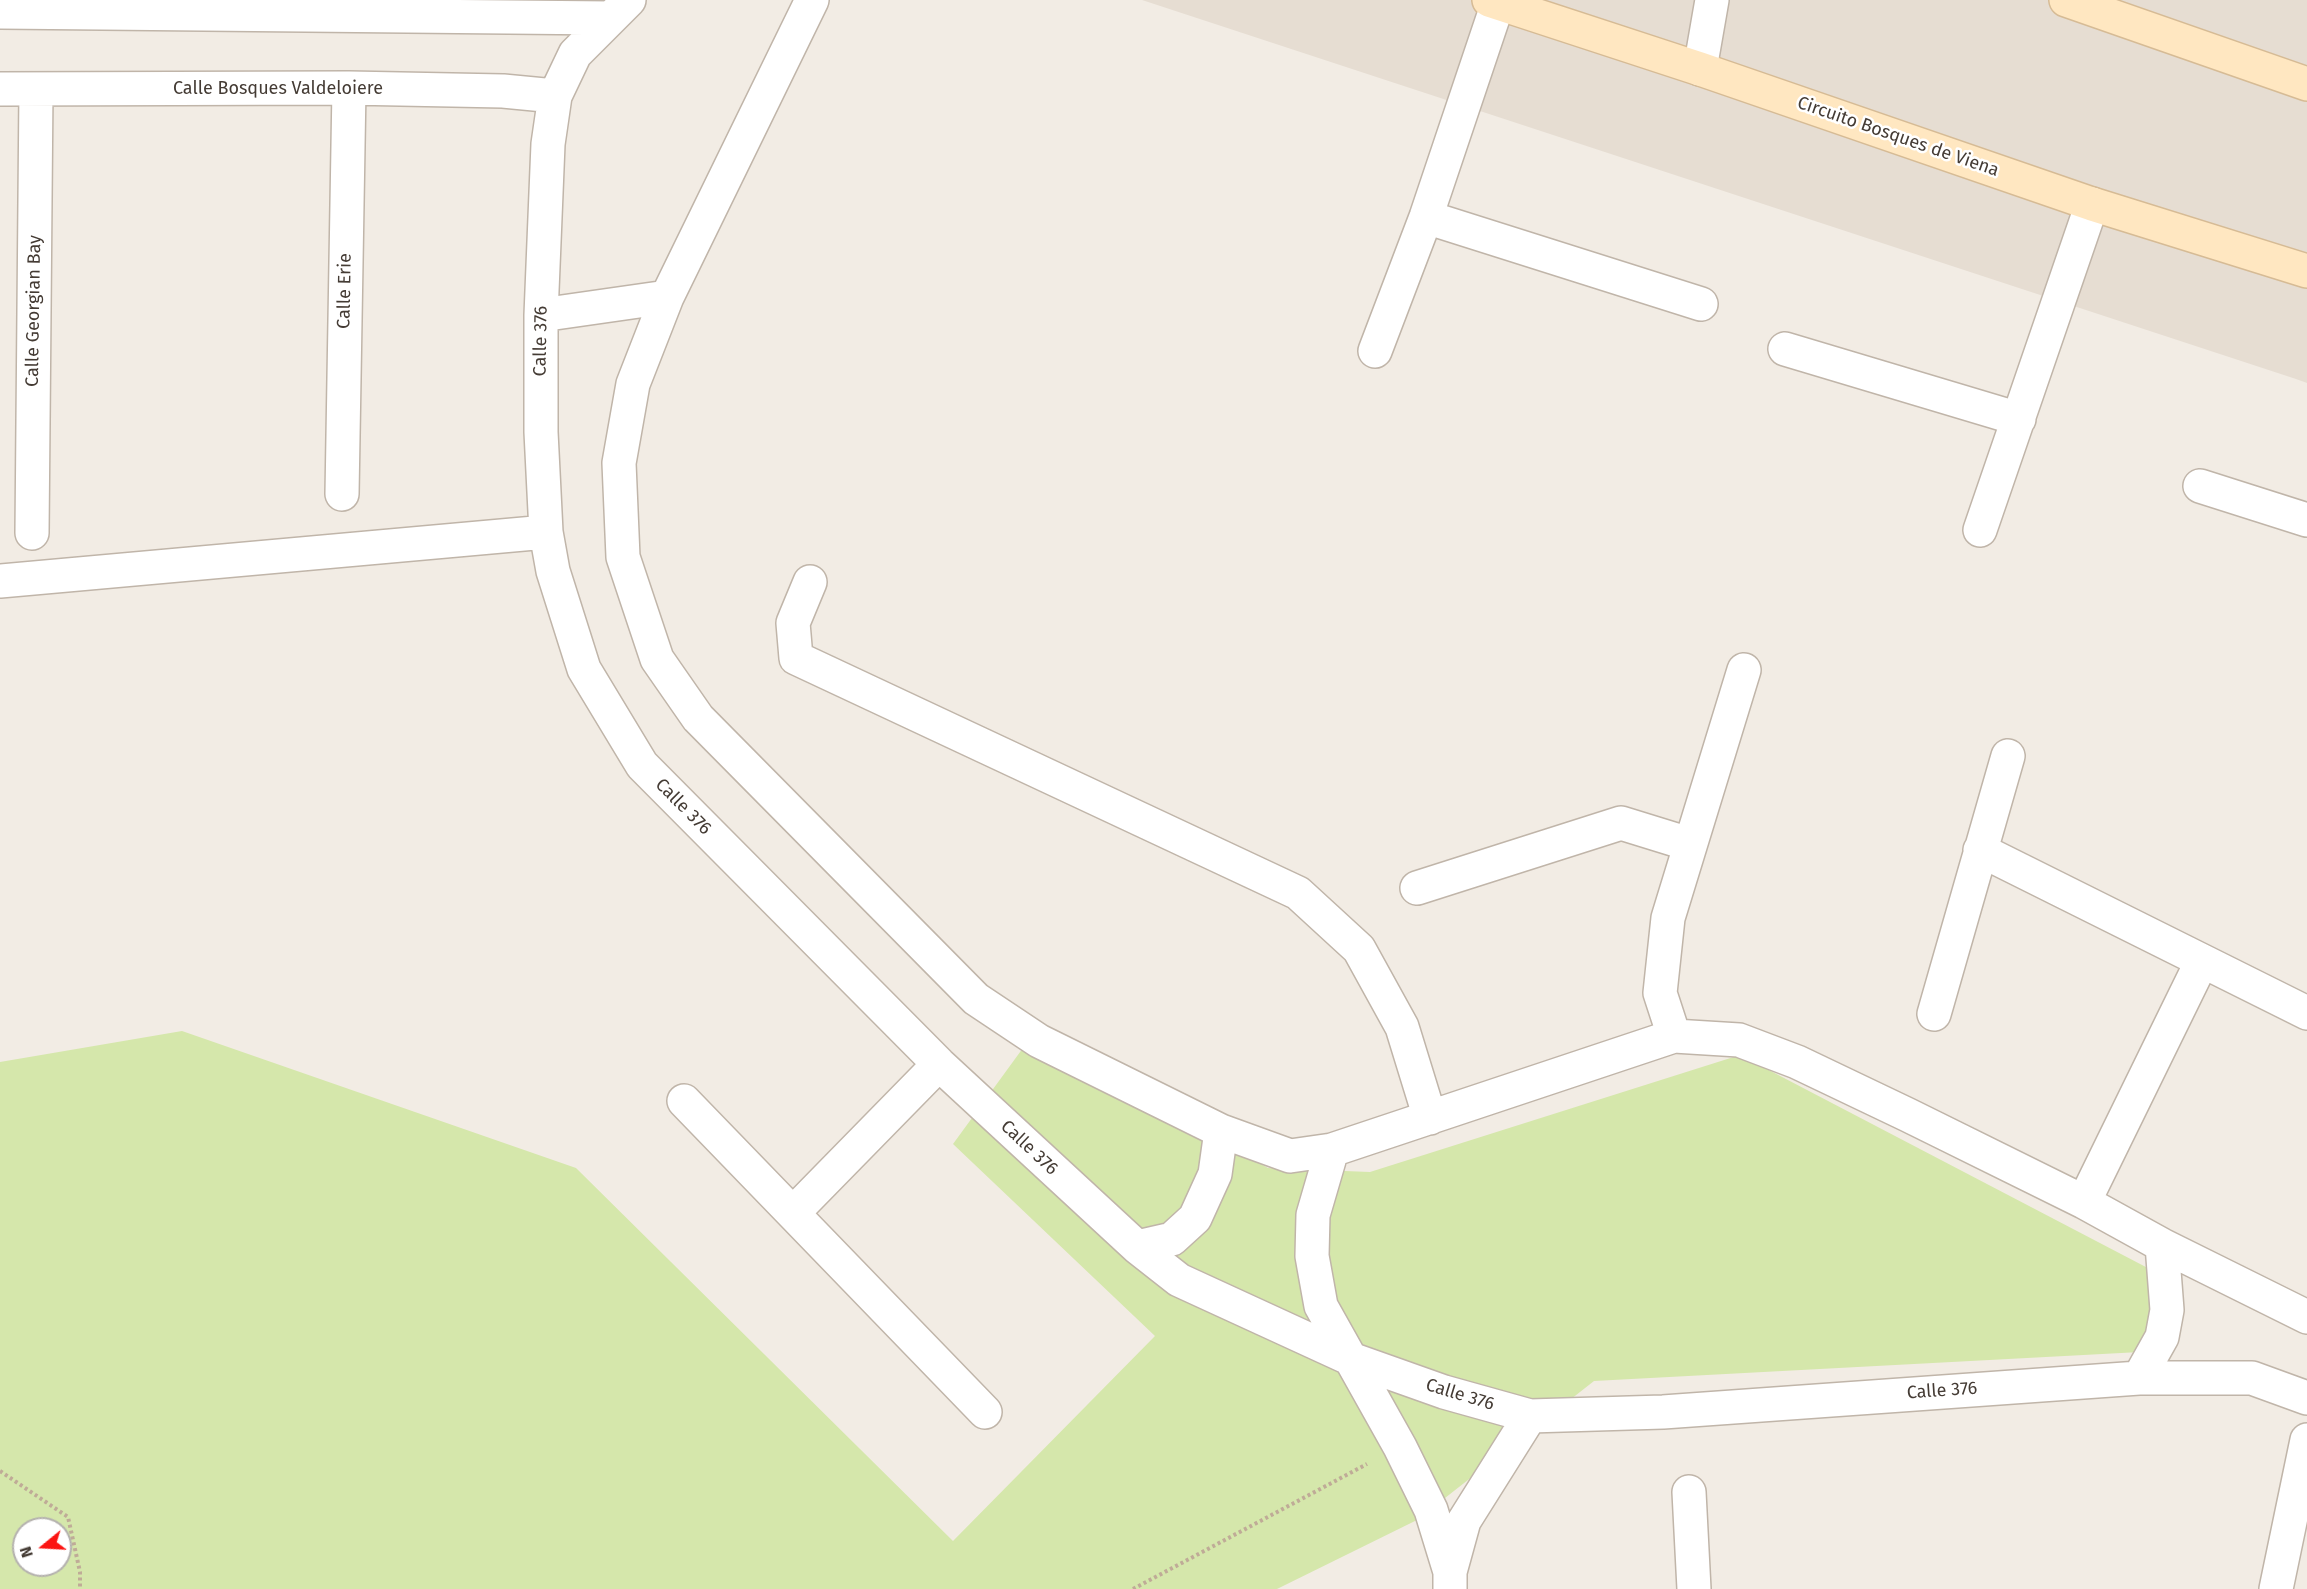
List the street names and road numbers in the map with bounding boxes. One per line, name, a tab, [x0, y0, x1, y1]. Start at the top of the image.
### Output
street label: Calle Bosques Valdeloiere	[173, 78, 383, 100]
street label: Circuito Bosques de Viena	[1794, 92, 2002, 182]
street label: Calle Georgian Bay	[22, 235, 46, 387]
street label: Calle Erie	[334, 253, 356, 329]
street label: Calle 376	[530, 306, 552, 376]
street label: Calle 376	[650, 774, 716, 840]
street label: Calle 376	[996, 1116, 1062, 1180]
street label: Calle 376	[1423, 1374, 1497, 1416]
street label: Calle 376	[1906, 1378, 1978, 1404]

